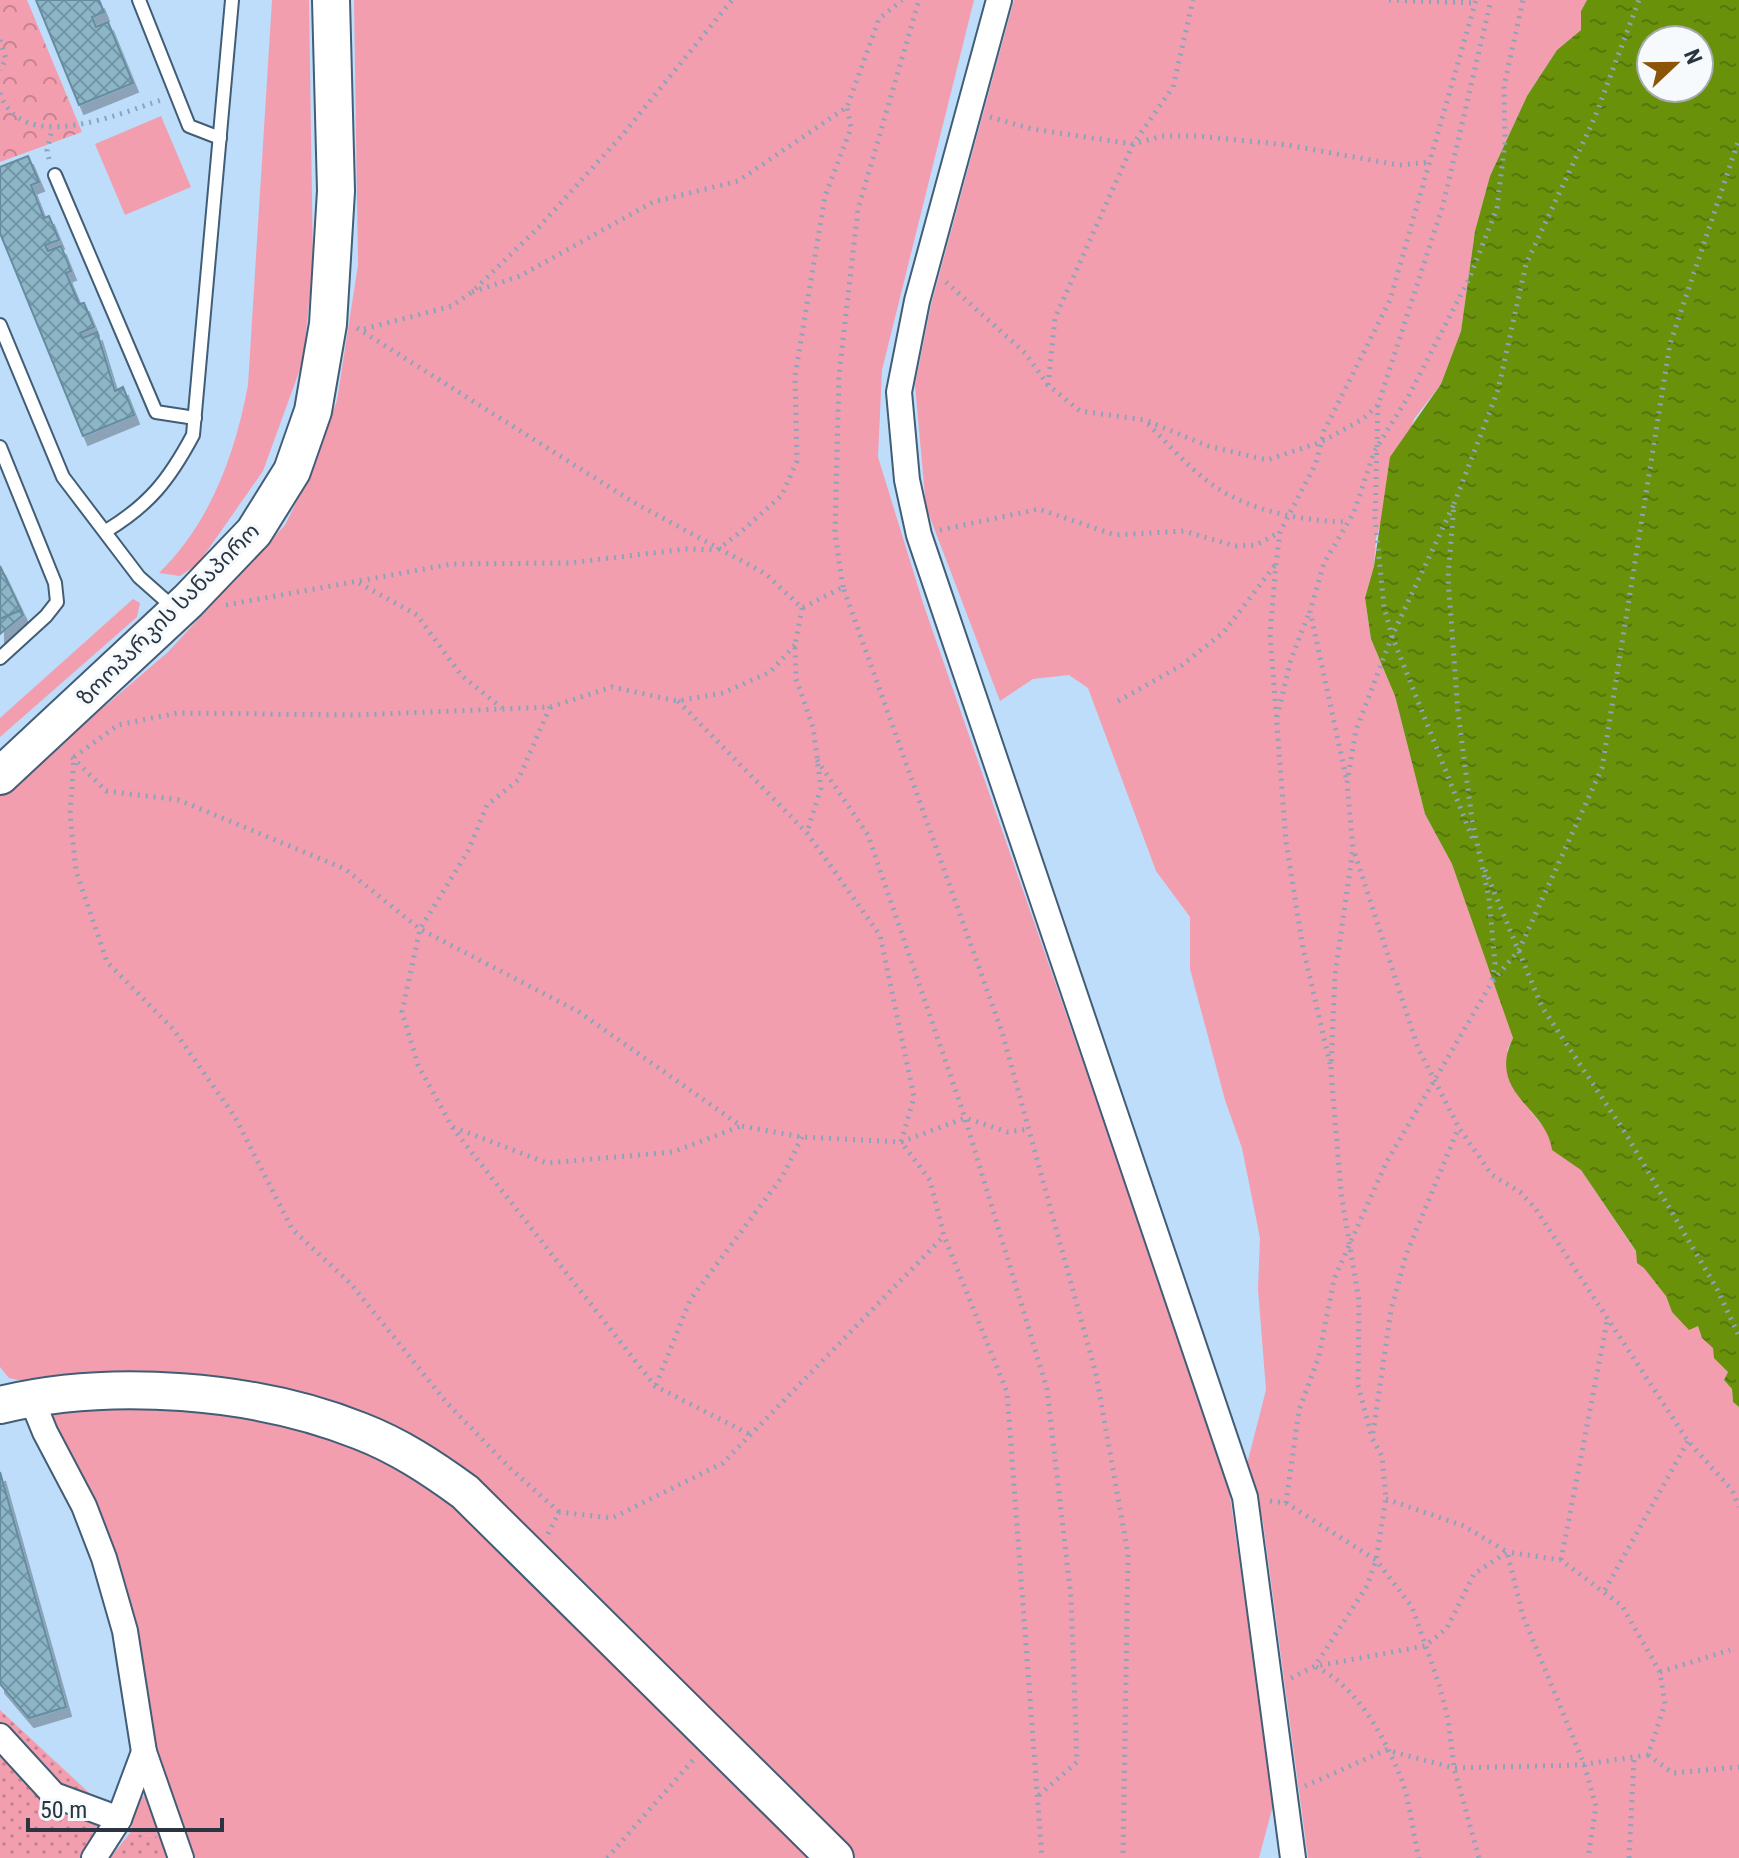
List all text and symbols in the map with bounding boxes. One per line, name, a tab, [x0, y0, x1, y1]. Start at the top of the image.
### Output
north arrow	[1635, 24, 1715, 104]
text: N	[1679, 46, 1707, 68]
street label: ზოოპარკის სანაპირო	[72, 518, 264, 710]
scale bar	[28, 1782, 222, 1832]
text: 50 m	[40, 1796, 87, 1824]

